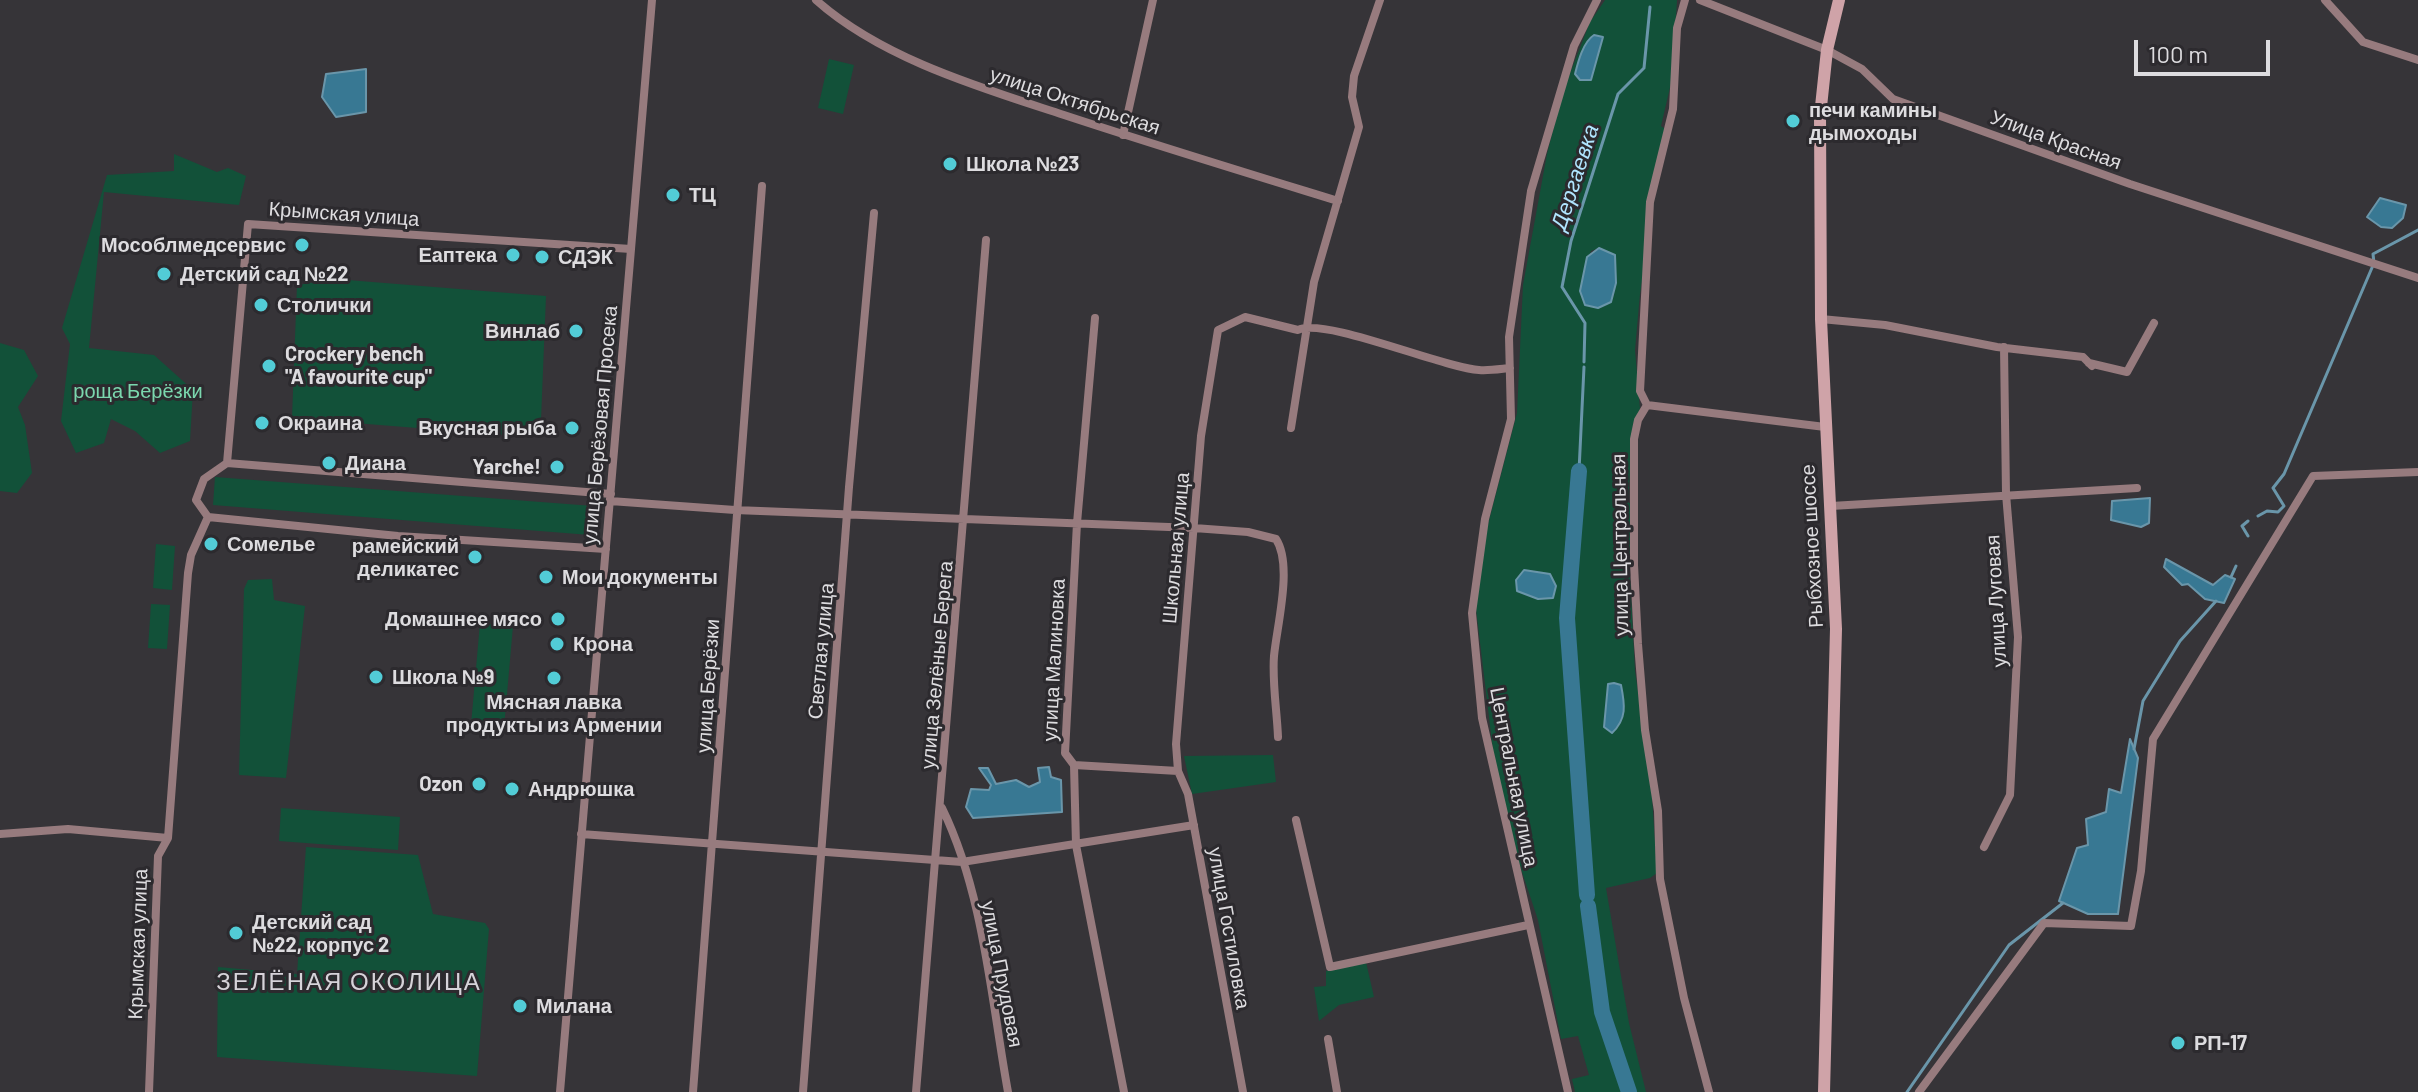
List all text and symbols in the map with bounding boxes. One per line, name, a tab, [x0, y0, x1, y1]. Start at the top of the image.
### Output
scale bar	[2138, 24, 2274, 74]
text: 100 m	[2148, 39, 2208, 68]
street label: улица Октябрьская	[987, 62, 1163, 140]
place label: печи камины дымоходы	[1809, 98, 1937, 145]
street label: Улица Красная	[1987, 105, 2125, 175]
marker: печи камины дымоходы	[1784, 112, 1802, 130]
water label: Дергаевка	[1546, 121, 1604, 233]
place label: Школа №23	[966, 152, 1079, 176]
marker: Школа №23	[941, 155, 959, 173]
place label: ТЦ	[689, 183, 716, 207]
marker: ТЦ	[664, 186, 682, 204]
street label: Крымская улица	[268, 197, 420, 231]
place label: Мособлмедсервис	[101, 233, 286, 257]
marker: Мособлмедсервис	[293, 236, 311, 254]
place label: Еаптека	[418, 243, 497, 267]
place label: СДЭК	[558, 245, 613, 269]
marker: Еаптека	[504, 246, 522, 264]
marker: СДЭК	[533, 248, 551, 266]
place label: Детский сад №22	[180, 262, 348, 286]
marker: Детский сад №22	[155, 265, 173, 283]
place label: Столички	[277, 293, 372, 317]
marker: Столички	[252, 296, 270, 314]
street label: улица Берёзовая Просека	[578, 304, 622, 546]
place label: Винлаб	[485, 319, 560, 343]
marker: Винлаб	[567, 322, 585, 340]
place label: Crockery bench "A favourite cup"	[285, 342, 432, 389]
marker: Crockery bench "A favourite cup"	[260, 357, 278, 375]
park label: роща Берёзки	[73, 379, 203, 403]
place label: Окраина	[278, 411, 362, 435]
marker: Окраина	[253, 414, 271, 432]
place label: Вкусная рыба	[418, 416, 556, 440]
marker: Вкусная рыба	[563, 419, 581, 437]
place label: Диана	[345, 451, 406, 475]
marker: Диана	[320, 454, 338, 472]
street label: улица Центральная	[1606, 454, 1634, 636]
place label: Yarche!	[473, 455, 541, 479]
marker: Yarche!	[548, 458, 566, 476]
street label: Рыбхозное шоссе	[1796, 464, 1828, 628]
street label: Школьная улица	[1157, 471, 1195, 625]
place label: Сомелье	[227, 532, 315, 556]
place label: рамейский деликатес	[352, 534, 459, 581]
street label: улица Луговая	[1981, 534, 2011, 668]
marker: Сомелье	[202, 535, 220, 553]
marker: рамейский деликатес	[466, 548, 484, 566]
street label: улица Зелёные Берега	[916, 560, 958, 770]
place label: Мои документы	[562, 565, 718, 589]
marker: Мои документы	[537, 568, 555, 586]
street label: улица Малиновка	[1038, 578, 1070, 742]
street label: Светлая улица	[803, 582, 839, 720]
place label: Домашнее мясо	[385, 607, 542, 631]
marker: Домашнее мясо	[549, 610, 567, 628]
street label: улица Берёзки	[691, 618, 725, 754]
place label: Крона	[573, 632, 633, 656]
marker: Крона	[548, 635, 566, 653]
place label: Школа №9	[392, 665, 494, 689]
marker: Школа №9	[367, 668, 385, 686]
marker: Мясная лавка продукты из Армении	[545, 669, 563, 687]
street label: Центральная улица	[1485, 685, 1543, 869]
place label: Мясная лавка продукты из Армении	[446, 690, 662, 737]
place label: Ozon	[419, 772, 463, 796]
marker: Ozon	[470, 775, 488, 793]
place label: Андрюшка	[528, 777, 634, 801]
marker: Андрюшка	[503, 780, 521, 798]
street label: улица Гостиловка	[1203, 845, 1255, 1011]
street label: Крымская улица	[123, 868, 153, 1020]
street label: улица Прудовая	[976, 899, 1028, 1049]
place label: Детский сад №22, корпус 2	[252, 910, 389, 957]
marker: Детский сад №22, корпус 2	[227, 924, 245, 942]
district label: ЗЕЛЁНАЯ ОКОЛИЦА	[216, 968, 482, 996]
place label: Милана	[536, 994, 612, 1018]
marker: Милана	[511, 997, 529, 1015]
place label: РП-17	[2194, 1031, 2247, 1055]
marker: РП-17	[2169, 1034, 2187, 1052]

